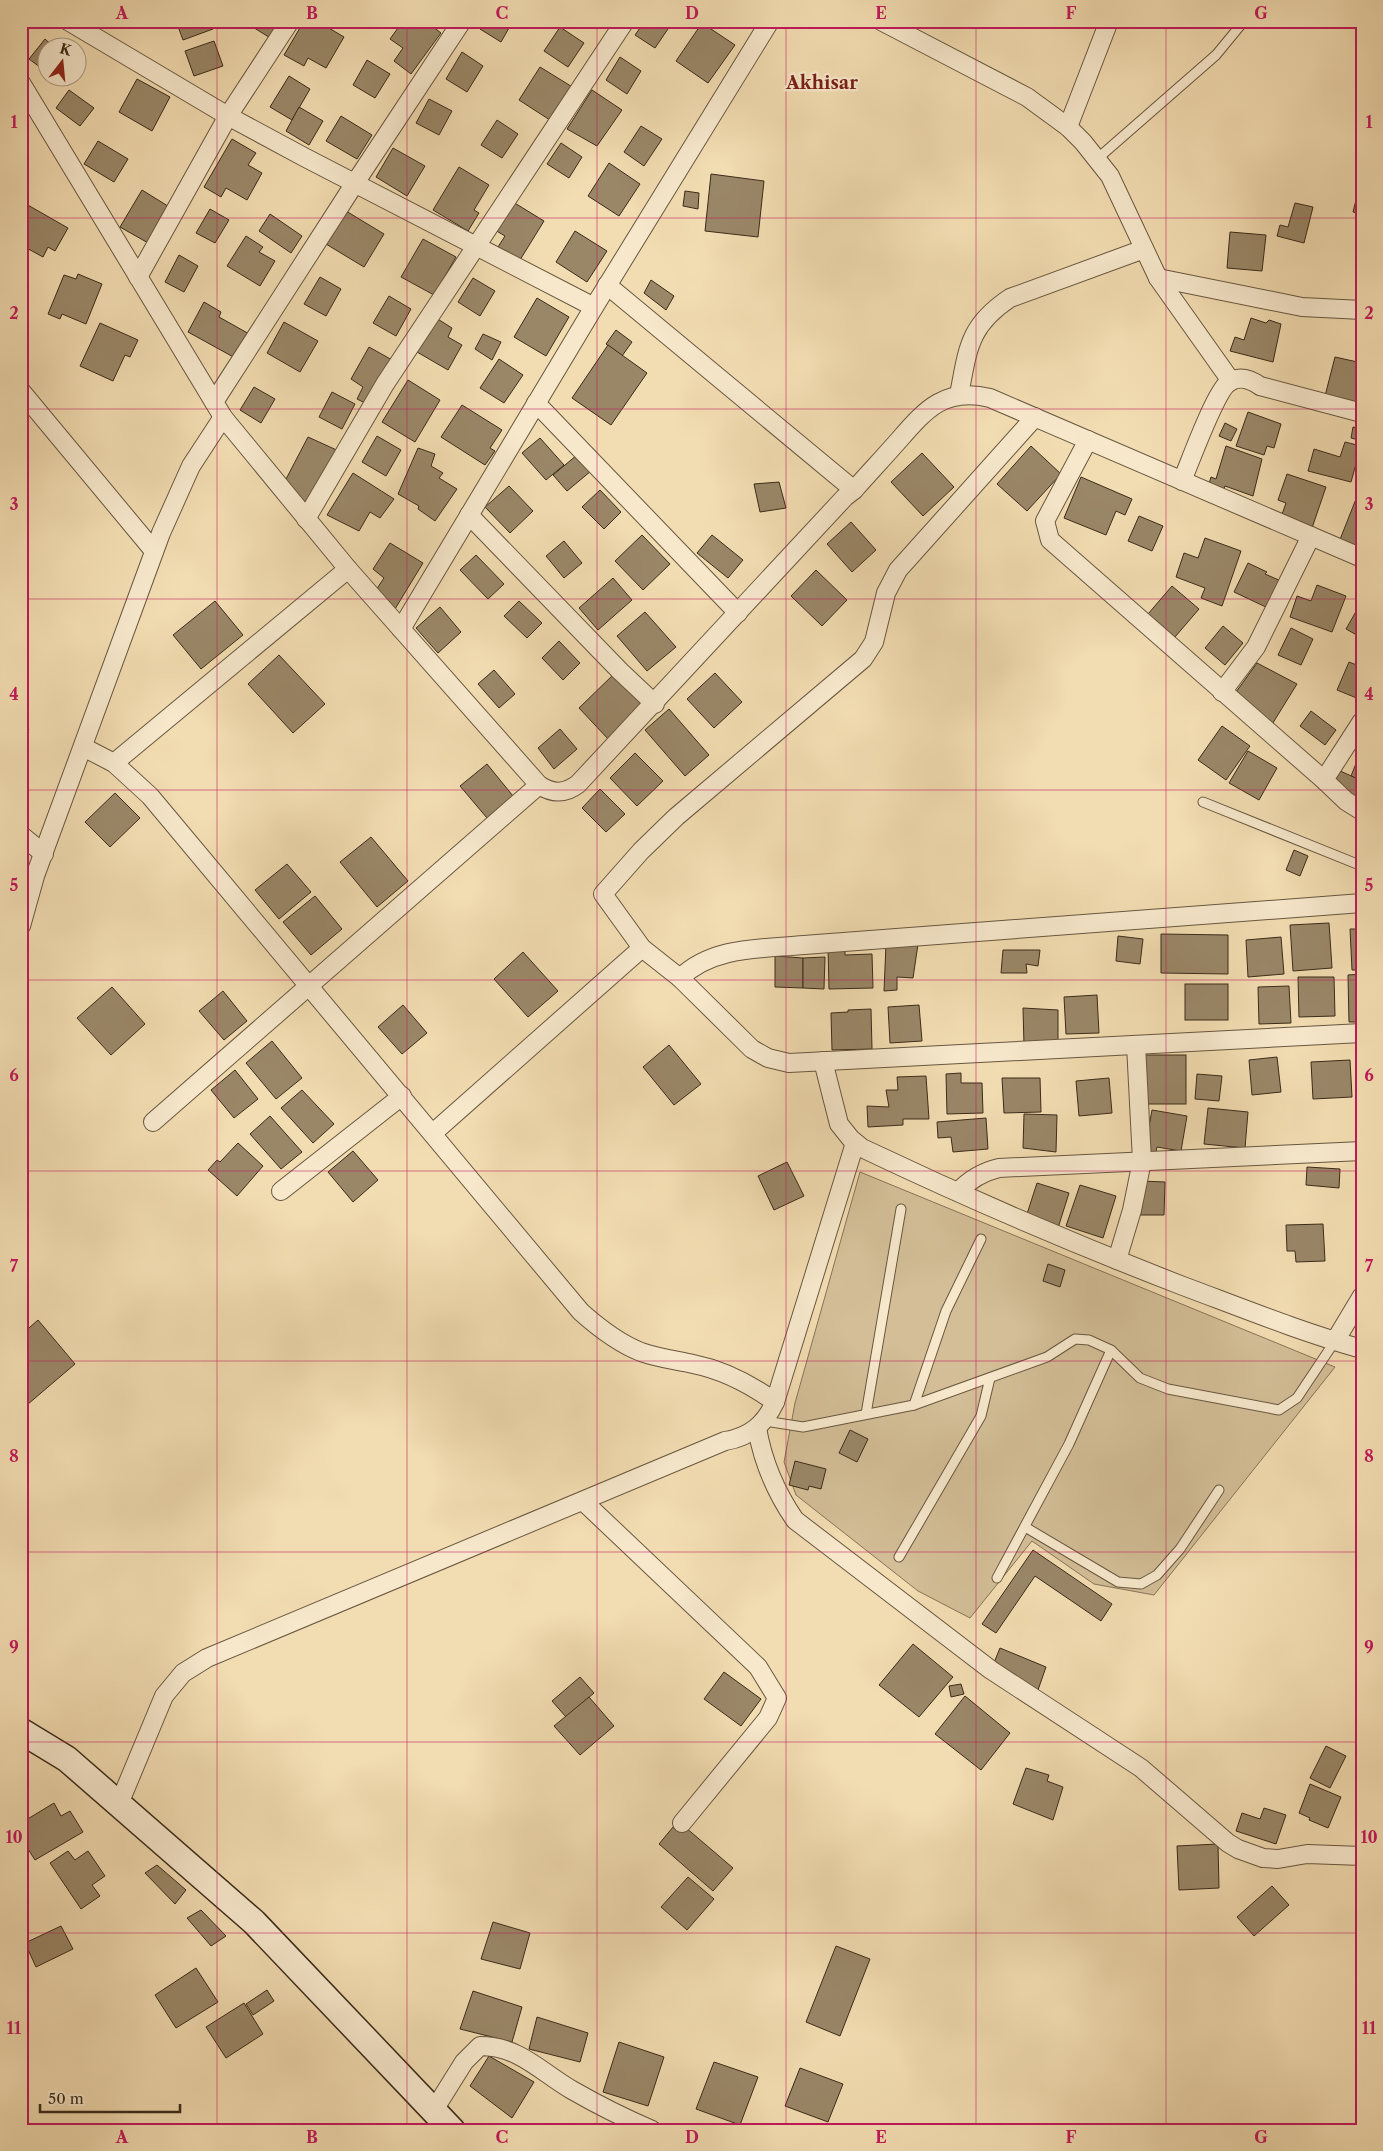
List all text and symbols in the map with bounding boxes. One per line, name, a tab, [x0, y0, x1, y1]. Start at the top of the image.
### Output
text: A	[115, 3, 129, 23]
text: B	[306, 3, 318, 23]
text: C	[496, 3, 508, 23]
text: D	[685, 3, 699, 23]
text: E	[875, 3, 887, 23]
text: F	[1066, 3, 1077, 23]
text: G	[1254, 3, 1268, 23]
north arrow	[38, 38, 88, 88]
text: K	[58, 39, 74, 60]
district label: Akhisar	[785, 72, 858, 94]
text: 1	[10, 112, 18, 132]
text: 1	[1365, 112, 1373, 132]
text: 2	[9, 303, 19, 323]
text: 2	[1364, 303, 1374, 323]
text: 3	[9, 494, 19, 514]
text: 3	[1364, 494, 1374, 514]
text: 4	[9, 684, 19, 704]
text: 4	[1364, 684, 1374, 704]
text: 5	[10, 875, 19, 895]
text: 5	[1365, 875, 1374, 895]
text: 6	[9, 1065, 19, 1085]
text: 6	[1364, 1065, 1374, 1085]
text: 7	[10, 1256, 19, 1276]
text: 7	[1365, 1256, 1374, 1276]
text: 8	[9, 1446, 19, 1466]
text: 8	[1364, 1446, 1374, 1466]
text: 9	[9, 1637, 19, 1657]
text: 9	[1364, 1637, 1374, 1657]
text: 10	[5, 1827, 23, 1847]
text: 10	[1360, 1827, 1378, 1847]
text: 11	[7, 2018, 22, 2038]
text: 11	[1362, 2018, 1377, 2038]
scale bar	[40, 2081, 180, 2113]
text: 50 m	[48, 2089, 84, 2108]
text: A	[115, 2127, 129, 2147]
text: B	[306, 2127, 318, 2147]
text: C	[496, 2127, 508, 2147]
text: D	[685, 2127, 699, 2147]
text: E	[875, 2127, 887, 2147]
text: F	[1066, 2127, 1077, 2147]
text: G	[1254, 2127, 1268, 2147]

